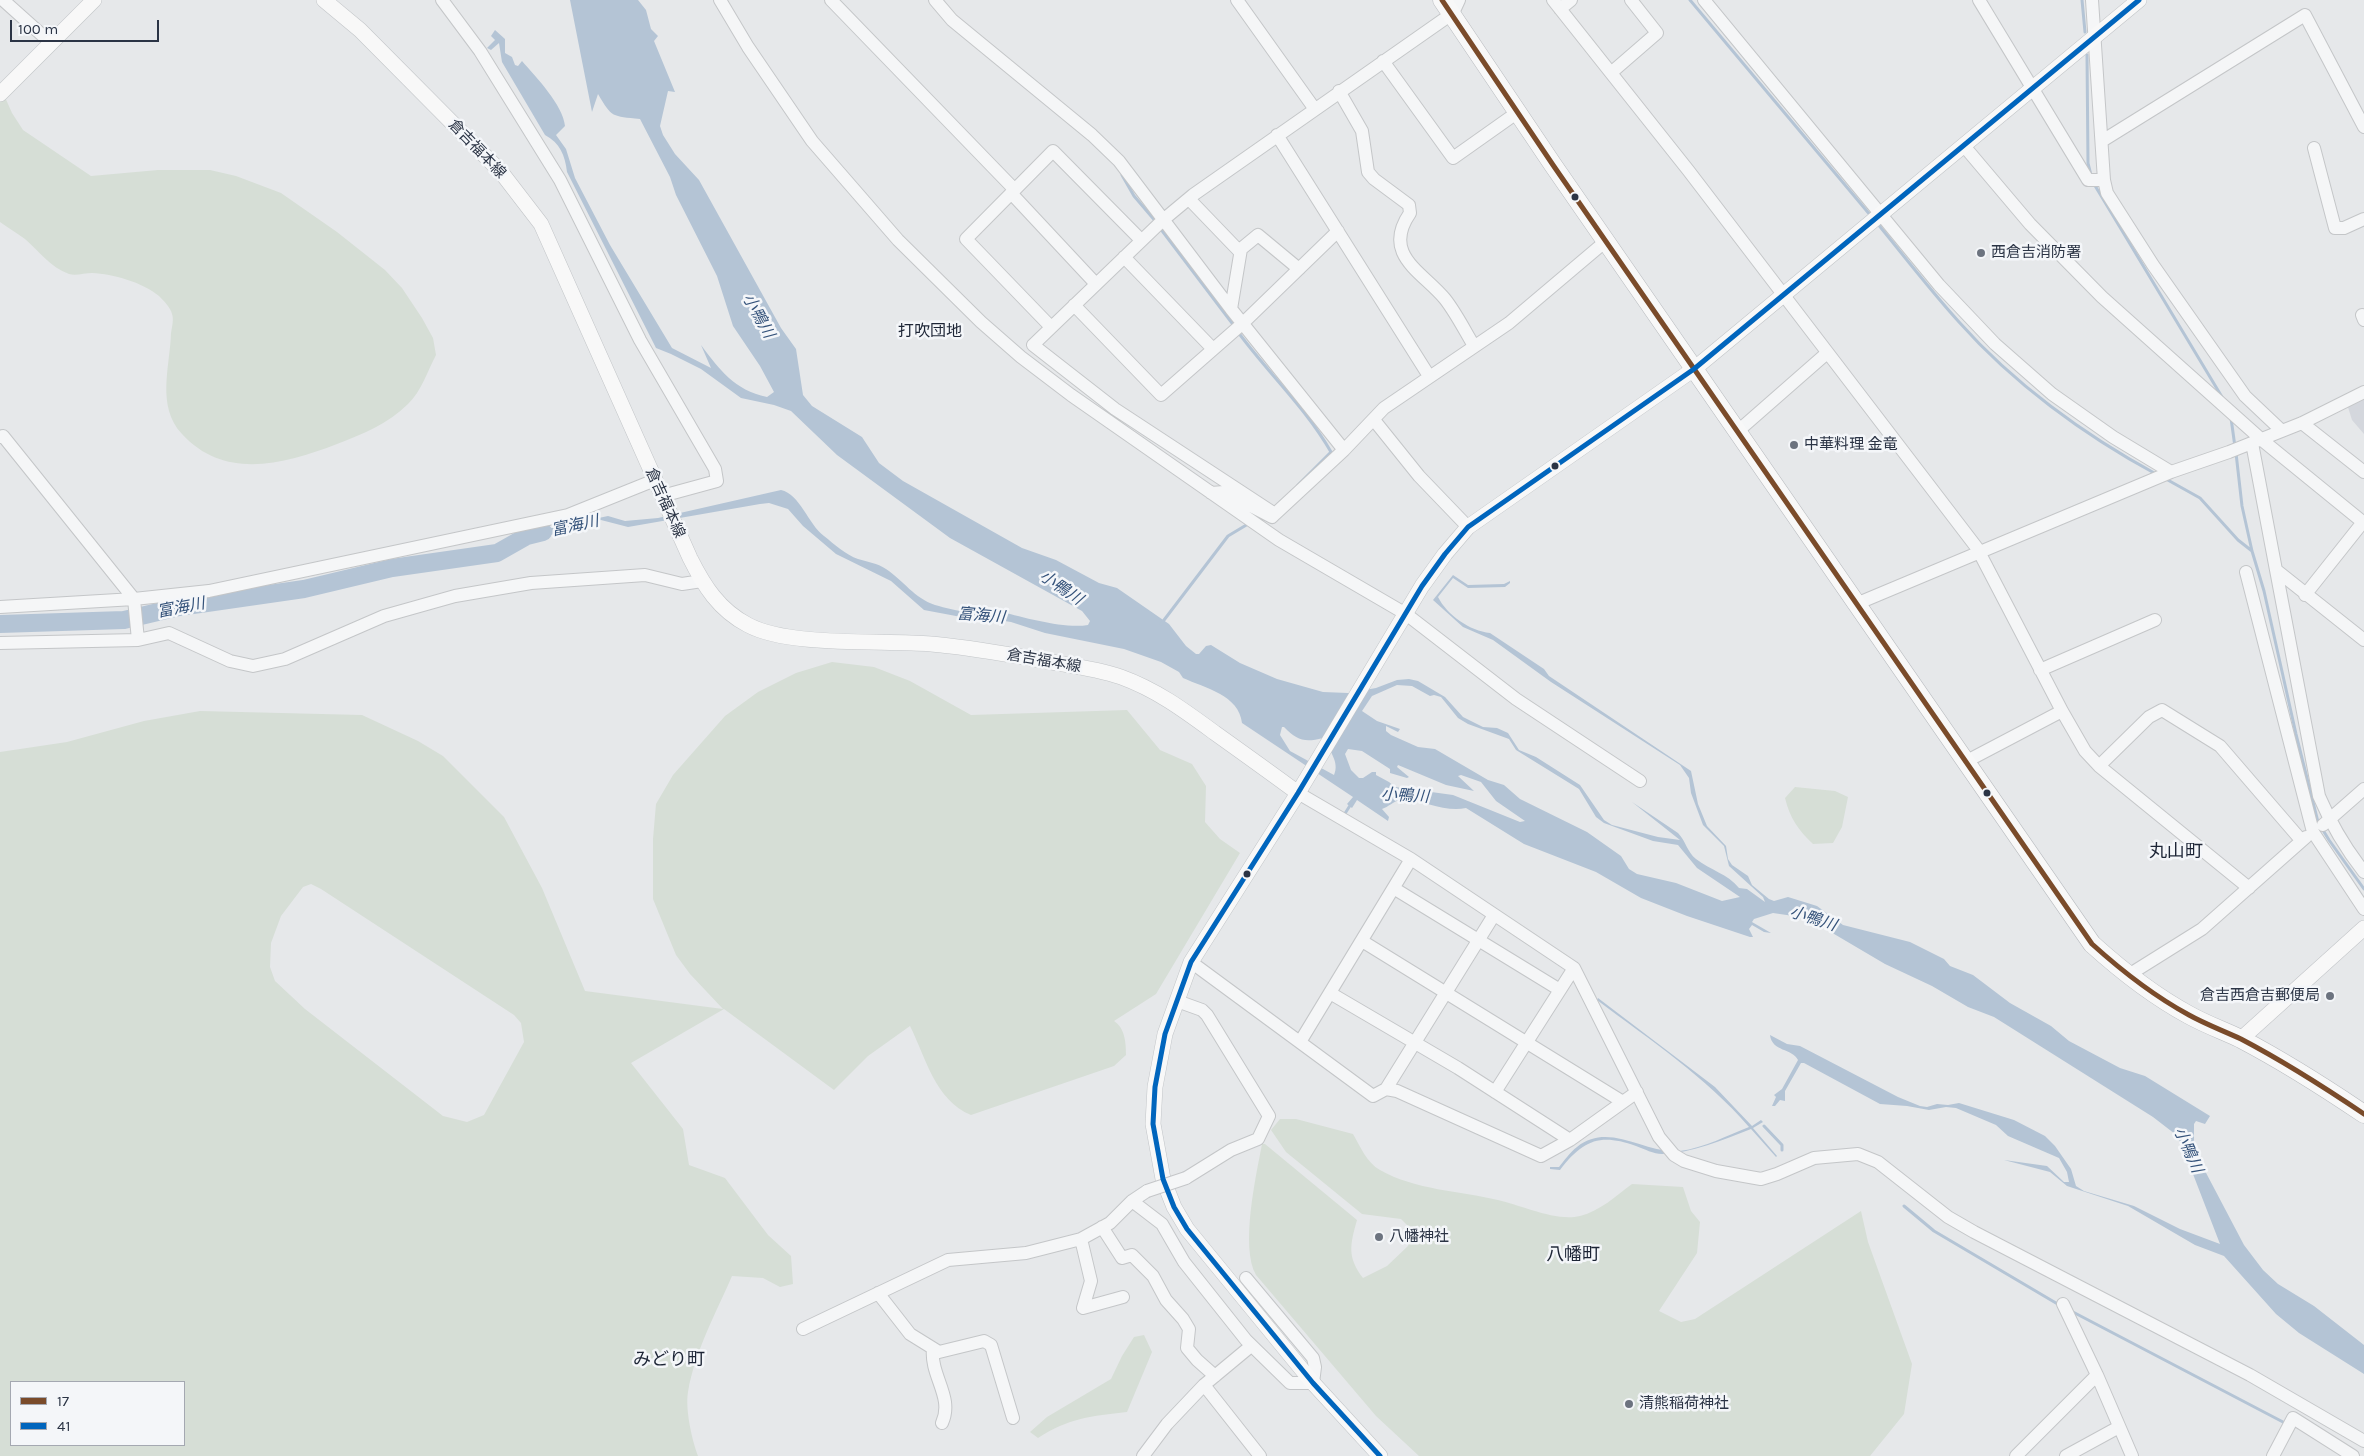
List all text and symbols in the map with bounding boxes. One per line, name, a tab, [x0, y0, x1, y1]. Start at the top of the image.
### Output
scale bar	[12, 10, 161, 42]
text: 100 m	[18, 20, 58, 38]
street label: 倉吉福本線	[444, 116, 510, 182]
unlabelled marker	[1570, 192, 1580, 202]
place label: 西倉吉消防署	[1991, 244, 2081, 262]
marker: 西倉吉消防署	[1975, 247, 1987, 259]
water label: 小鴨川	[738, 290, 778, 342]
district label: 打吹団地	[898, 321, 962, 341]
place label: 中華料理 金竜	[1804, 436, 1898, 454]
marker: 中華料理 金竜	[1788, 439, 1800, 451]
unlabelled marker	[1550, 461, 1560, 471]
street label: 倉吉福本線	[642, 465, 688, 541]
water label: 富海川	[550, 512, 600, 540]
water label: 小鴨川	[1036, 567, 1086, 609]
water label: 富海川	[156, 594, 206, 622]
water label: 富海川	[956, 604, 1006, 628]
street label: 倉吉福本線	[1006, 646, 1082, 676]
water label: 小鴨川	[1381, 785, 1429, 807]
unlabelled marker	[1982, 788, 1992, 798]
district label: 丸山町	[2149, 841, 2203, 863]
unlabelled marker	[1242, 869, 1252, 879]
water label: 小鴨川	[1787, 902, 1839, 936]
place label: 倉吉西倉吉郵便局	[2200, 987, 2320, 1005]
marker: 倉吉西倉吉郵便局	[2324, 990, 2336, 1002]
water label: 小鴨川	[2169, 1124, 2207, 1176]
place label: 八幡神社	[1389, 1228, 1449, 1246]
marker: 八幡神社	[1373, 1231, 1385, 1243]
district label: 八幡町	[1546, 1244, 1600, 1266]
district label: みどり町	[633, 1349, 705, 1371]
legend	[10, 1381, 185, 1446]
text: 17	[57, 1392, 69, 1410]
place label: 清熊稲荷神社	[1639, 1395, 1729, 1413]
marker: 清熊稲荷神社	[1623, 1398, 1635, 1410]
text: 41	[57, 1417, 70, 1435]

